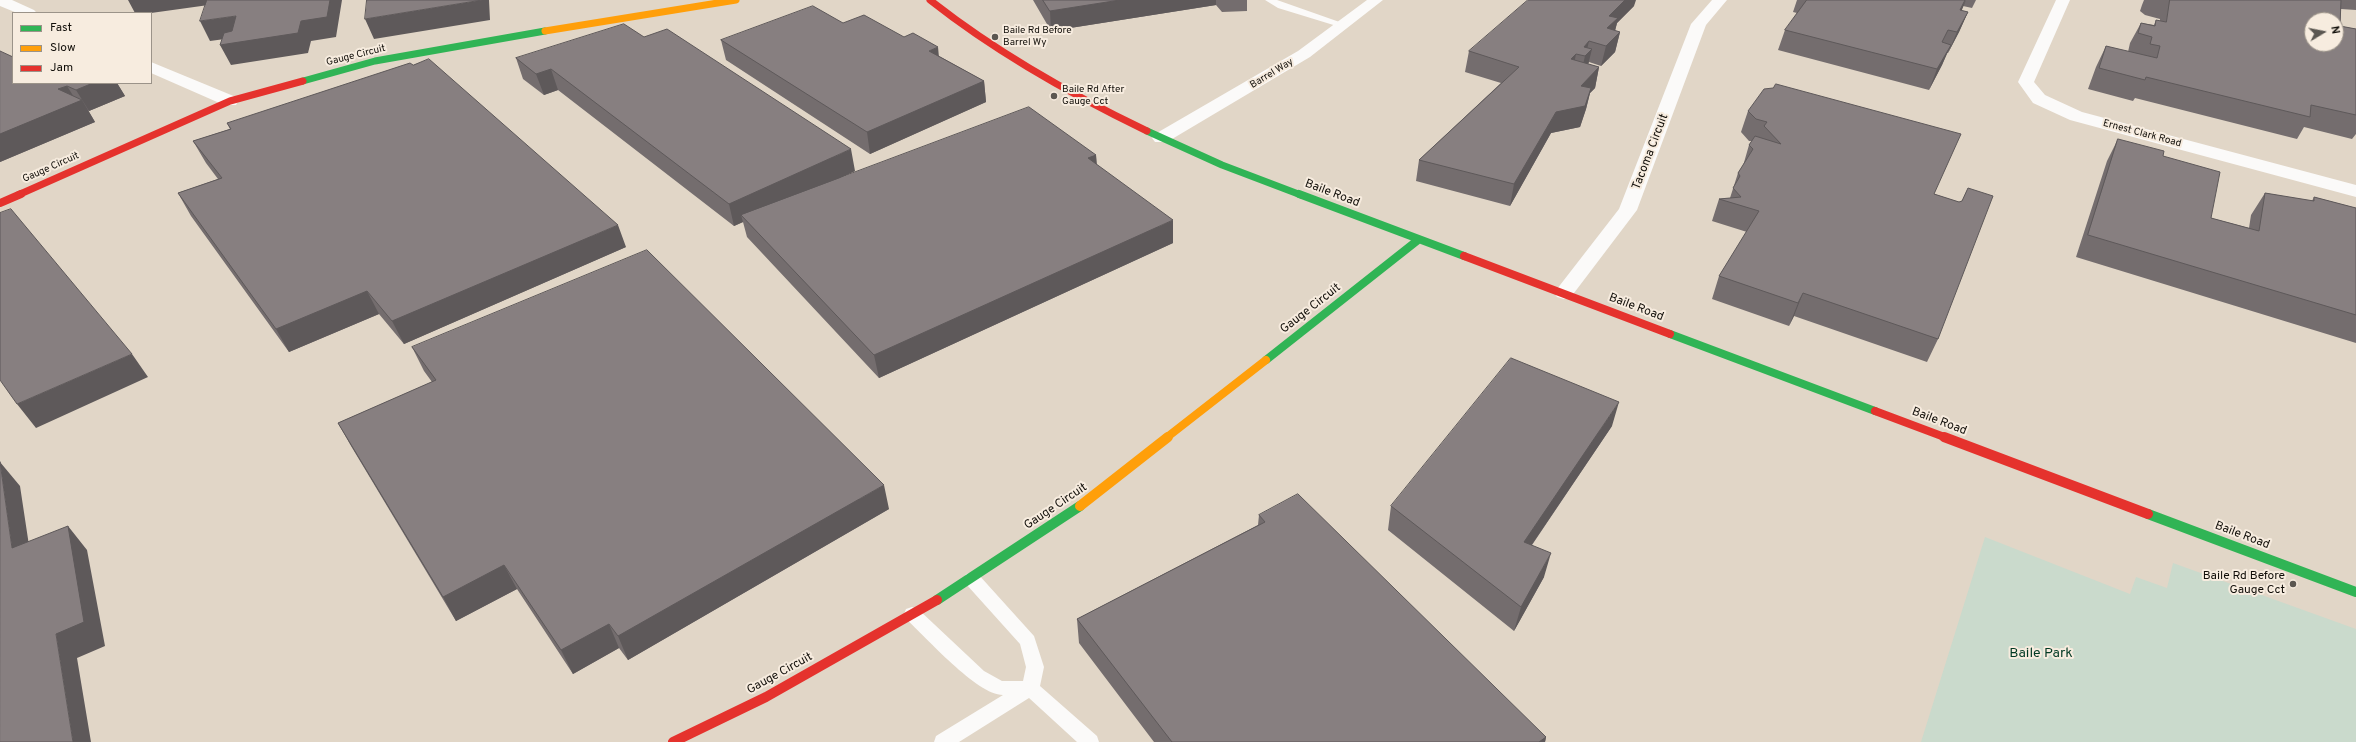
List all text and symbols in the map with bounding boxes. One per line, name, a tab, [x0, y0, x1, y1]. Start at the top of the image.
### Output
legend	[12, 12, 152, 84]
north arrow	[2304, 12, 2344, 52]
text: Fast	[50, 20, 72, 36]
place label: Baile Rd Before Barrel Wy	[1003, 25, 1072, 48]
text: N	[2327, 25, 2342, 35]
marker: Baile Rd Before Barrel Wy	[990, 32, 1000, 42]
text: Slow	[50, 40, 76, 56]
street label: Gauge Circuit	[325, 43, 387, 69]
street label: Barrel Way	[1248, 56, 1296, 92]
text: Jam	[50, 60, 73, 76]
place label: Baile Rd After Gauge Cct	[1062, 84, 1124, 108]
marker: Baile Rd After Gauge Cct	[1049, 91, 1059, 101]
street label: Tacoma Circuit	[1630, 112, 1672, 192]
street label: Ernest Clark Road	[2101, 118, 2183, 150]
street label: Gauge Circuit	[21, 150, 81, 186]
street label: Baile Road	[1303, 177, 1361, 211]
street label: Gauge Circuit	[1278, 281, 1344, 337]
street label: Baile Road	[1607, 291, 1665, 325]
street label: Baile Road	[1910, 405, 1968, 439]
street label: Gauge Circuit	[1022, 481, 1090, 533]
street label: Baile Road	[2213, 519, 2271, 553]
place label: Baile Rd Before Gauge Cct	[2203, 570, 2285, 598]
marker: Baile Rd Before Gauge Cct	[2288, 579, 2298, 589]
park label: Baile Park	[2009, 646, 2073, 662]
street label: Gauge Circuit	[745, 650, 815, 698]

